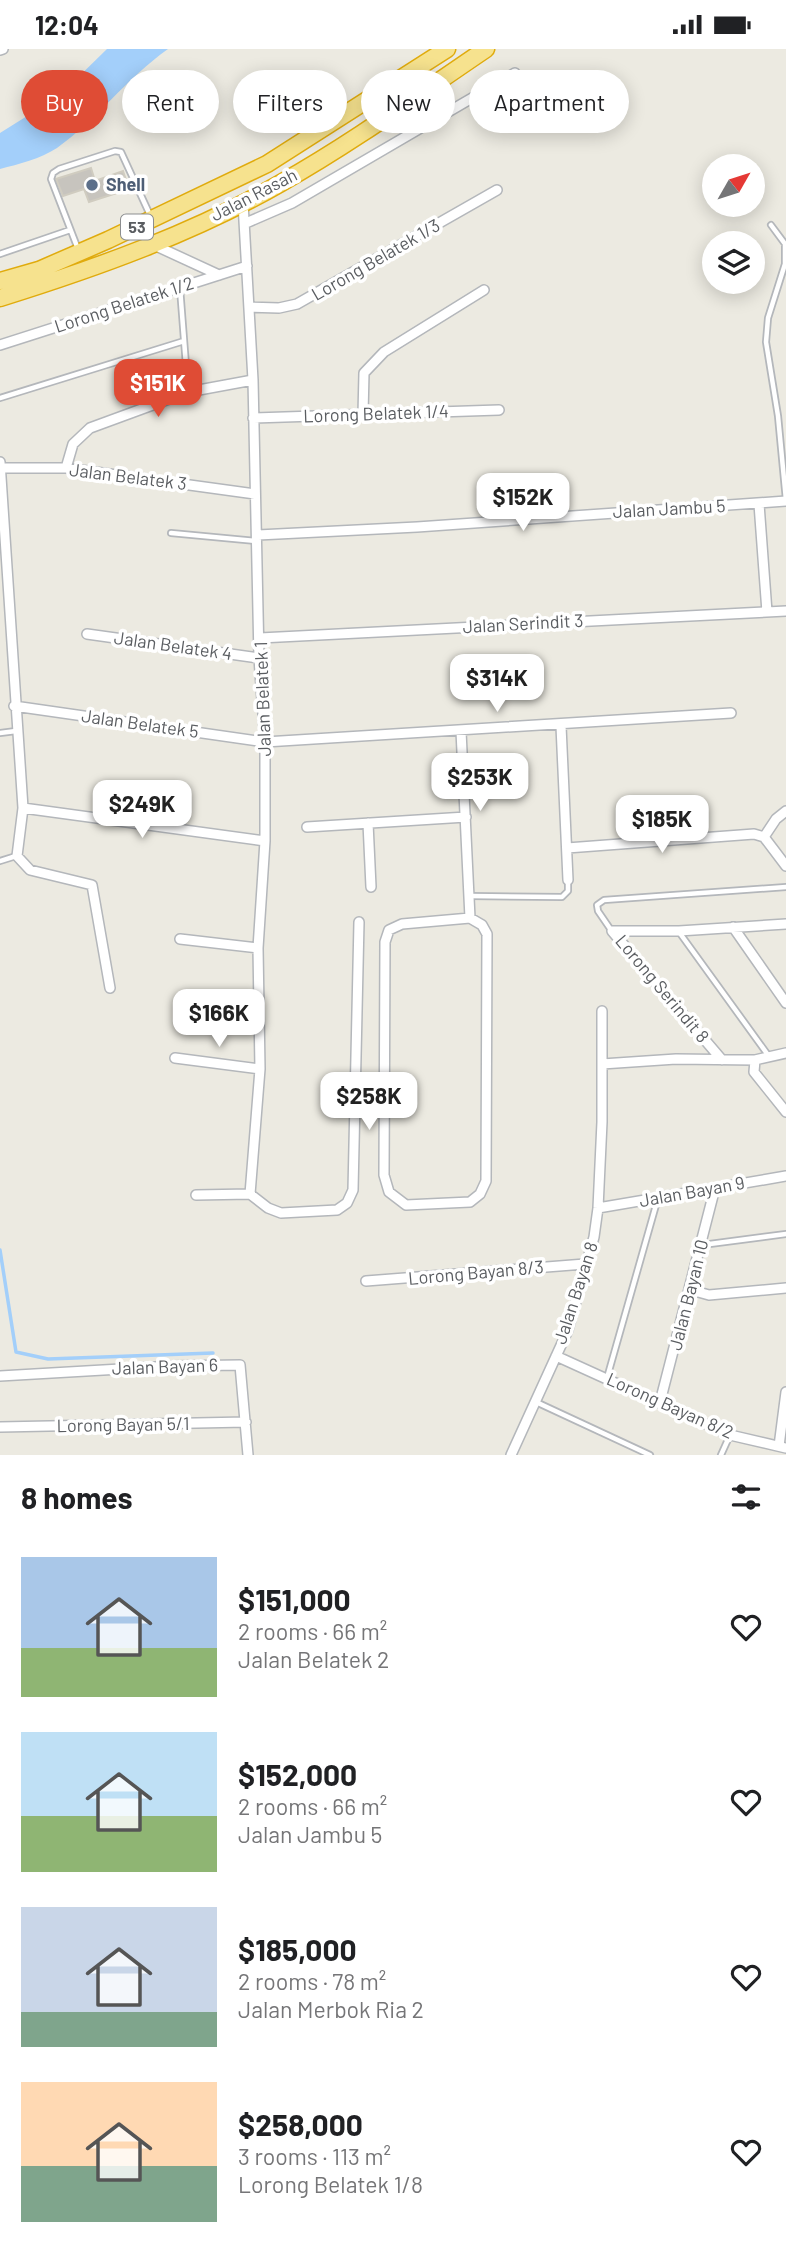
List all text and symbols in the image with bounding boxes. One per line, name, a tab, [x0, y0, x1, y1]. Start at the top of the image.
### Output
text: 12:04	[35, 9, 99, 40]
chip: Buy	[21, 70, 108, 133]
chip: Rent	[122, 70, 219, 133]
chip: Filters	[233, 70, 347, 133]
chip: New	[361, 70, 455, 133]
chip: Apartment	[469, 70, 629, 133]
north arrow	[702, 154, 765, 217]
map controls	[702, 154, 765, 294]
street label: Jalan Rasah	[207, 163, 300, 225]
place label: Shell	[106, 173, 145, 195]
marker: Shell	[84, 177, 100, 193]
street label: Lorong Belatek 1/3	[307, 213, 444, 305]
road number: 53	[121, 215, 153, 239]
button: layers	[702, 231, 765, 294]
street label: Lorong Belatek 1/2	[51, 271, 196, 337]
pin: $151K	[109, 359, 207, 419]
text: $151K	[130, 368, 186, 396]
street label: Lorong Belatek 1/4	[303, 399, 449, 427]
street label: Jalan Belatek 3	[68, 458, 188, 494]
pin: $152K	[474, 473, 572, 533]
text: $152K	[493, 482, 553, 510]
street label: Jalan Jambu 5	[612, 494, 726, 522]
street label: Jalan Serindit 3	[462, 609, 584, 637]
street label: Jalan Belatek 4	[113, 626, 233, 664]
street label: Jalan Belatek 1	[249, 641, 275, 757]
pin: $314K	[448, 655, 546, 714]
text: $314K	[466, 663, 528, 691]
street label: Jalan Belatek 5	[80, 704, 200, 742]
pin: $253K	[431, 753, 529, 813]
text: $253K	[447, 762, 513, 790]
pin: $249K	[93, 781, 191, 840]
text: $249K	[109, 789, 175, 817]
pin: $185K	[613, 795, 711, 855]
text: $185K	[632, 804, 692, 832]
street label: Lorong Serindit 8	[611, 930, 714, 1047]
pin: $166K	[170, 989, 268, 1049]
text: $166K	[189, 998, 249, 1026]
pin: $258K	[320, 1073, 418, 1132]
text: $258K	[336, 1081, 402, 1109]
street label: Jalan Bayan 9	[637, 1171, 746, 1211]
street label: Jalan Bayan 10	[664, 1237, 712, 1353]
street label: Jalan Bayan 8	[548, 1239, 602, 1347]
street label: Lorong Bayan 8/3	[407, 1255, 545, 1289]
street label: Jalan Bayan 6	[111, 1353, 219, 1379]
street label: Lorong Bayan 8/2	[604, 1367, 737, 1443]
street label: Lorong Bayan 5/1	[56, 1412, 190, 1436]
icon: filters	[727, 1478, 765, 1516]
text: 8 homes	[21, 1479, 132, 1515]
text: $151,000	[238, 1581, 351, 1617]
icon: home	[77, 1585, 161, 1669]
icon: heart	[727, 1608, 765, 1646]
text: 2 rooms · 66 m²	[238, 1617, 387, 1645]
text: Jalan Belatek 2	[238, 1645, 389, 1673]
text: $152,000	[238, 1756, 357, 1792]
icon: home	[77, 1760, 161, 1844]
icon: heart	[727, 1783, 765, 1821]
text: 2 rooms · 66 m²	[238, 1792, 387, 1820]
text: Jalan Jambu 5	[238, 1820, 382, 1848]
text: $185,000	[238, 1931, 357, 1967]
icon: home	[77, 1935, 161, 2019]
icon: heart	[727, 1958, 765, 1996]
text: 2 rooms · 78 m²	[238, 1967, 386, 1995]
text: Jalan Merbok Ria 2	[238, 1995, 424, 2023]
text: $258,000	[238, 2106, 363, 2142]
icon: home	[77, 2110, 161, 2194]
icon: heart	[727, 2133, 765, 2171]
text: 3 rooms · 113 m²	[238, 2142, 391, 2170]
text: Lorong Belatek 1/8	[238, 2170, 423, 2198]

